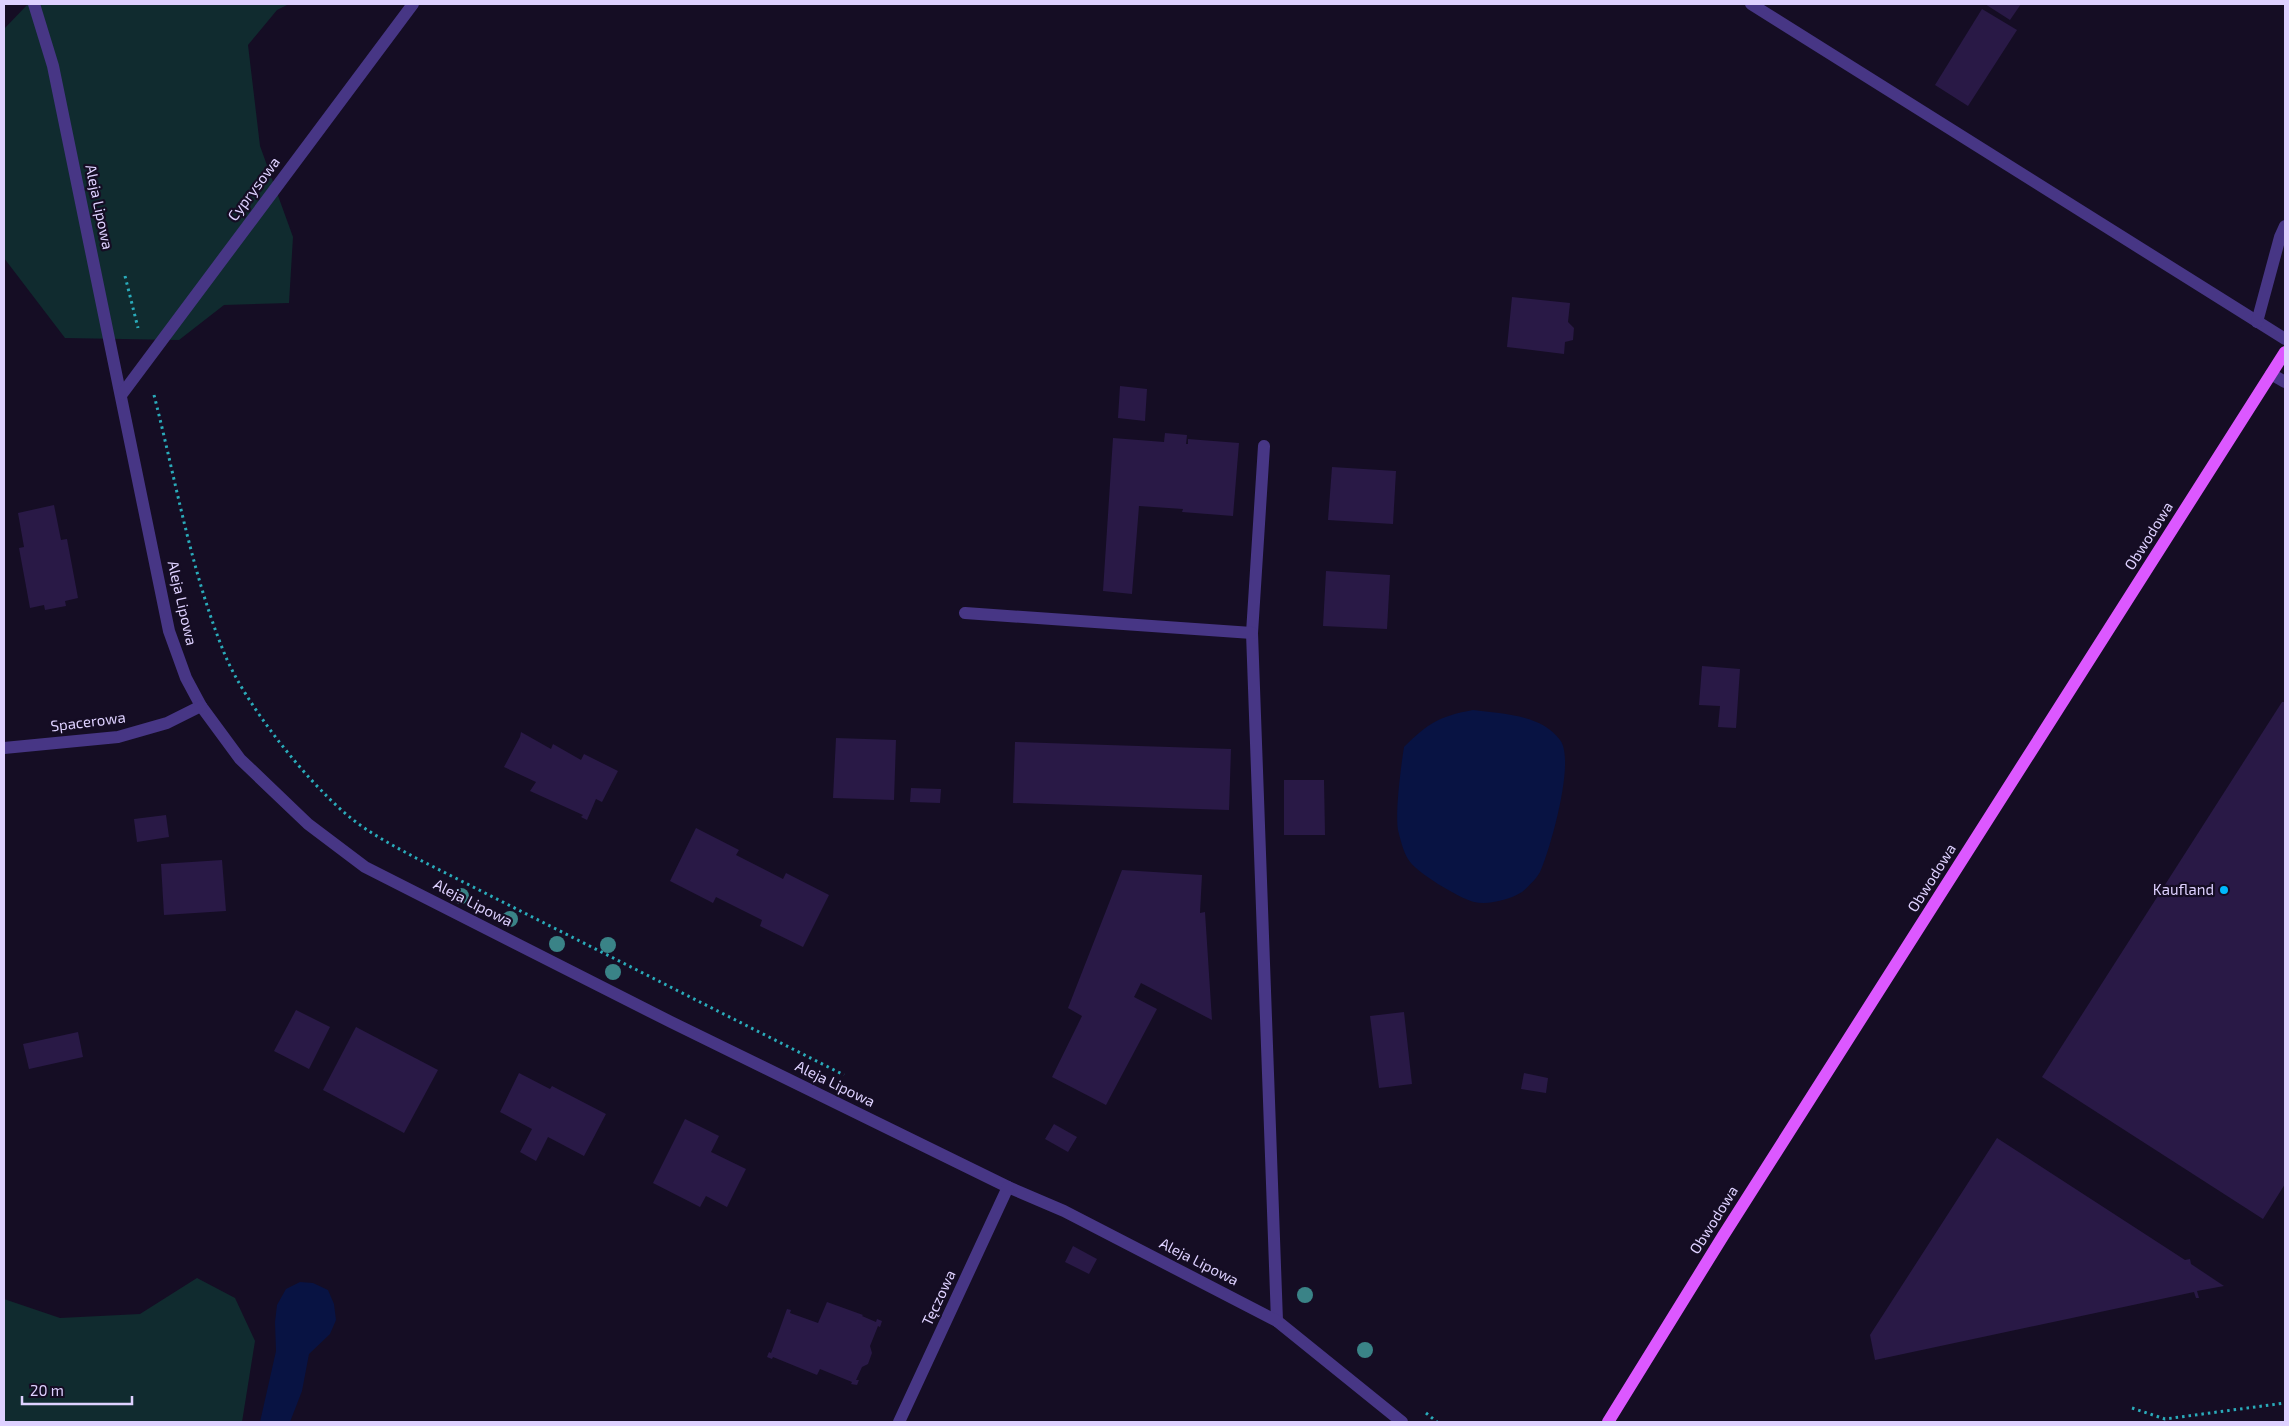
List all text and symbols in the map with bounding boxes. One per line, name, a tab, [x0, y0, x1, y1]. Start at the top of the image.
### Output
street label: Cyprysowa	[223, 153, 283, 224]
street label: Aleja Lipowa	[81, 163, 118, 251]
street label: Obwodowa	[2120, 498, 2176, 573]
street label: Aleja Lipowa	[164, 559, 201, 647]
street label: Spacerowa	[49, 707, 126, 735]
street label: Obwodowa	[1903, 840, 1959, 915]
street label: Aleja Lipowa	[430, 874, 516, 931]
place label: Kaufland	[2153, 880, 2214, 898]
marker: Kaufland	[2218, 884, 2230, 896]
street label: Aleja Lipowa	[792, 1056, 878, 1111]
street label: Obwodowa	[1685, 1182, 1741, 1257]
street label: Aleja Lipowa	[1156, 1233, 1242, 1290]
street label: Tęczowa	[917, 1267, 959, 1328]
scale bar	[22, 1374, 132, 1406]
text: 20 m	[30, 1381, 64, 1399]

